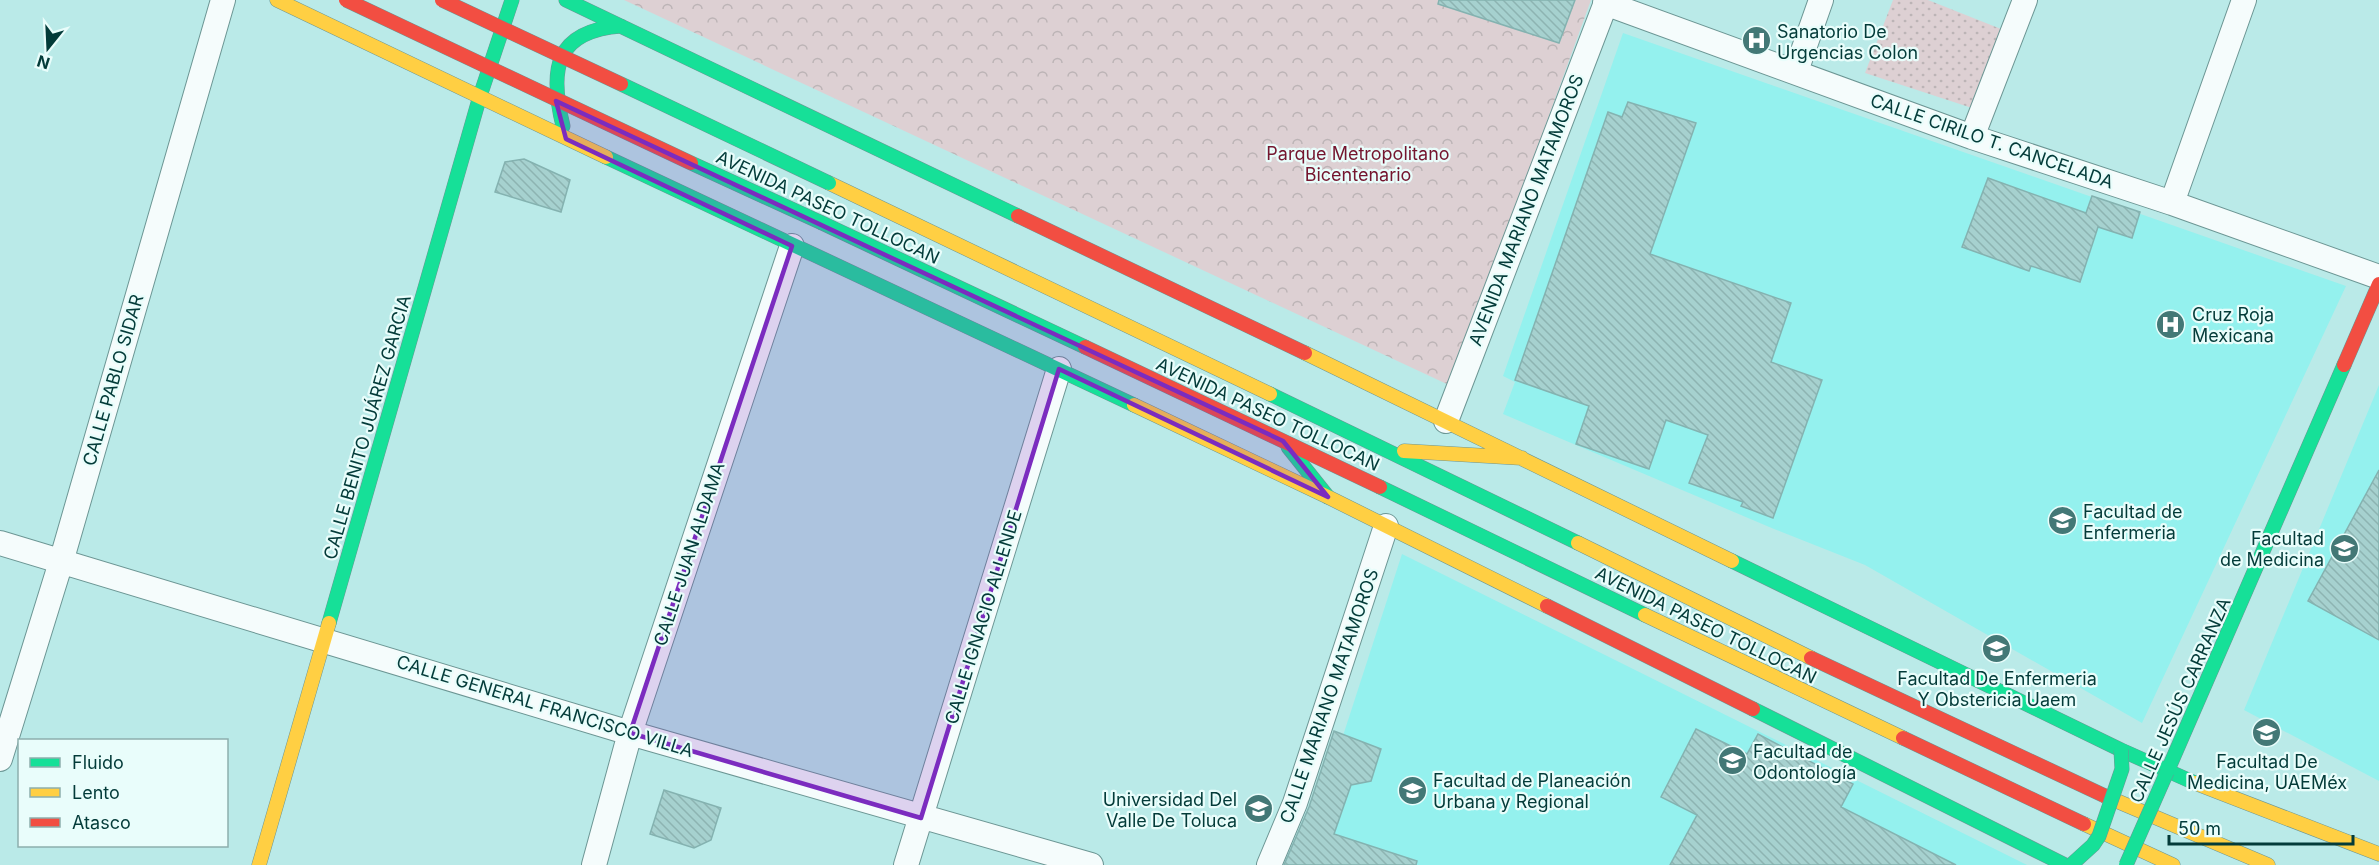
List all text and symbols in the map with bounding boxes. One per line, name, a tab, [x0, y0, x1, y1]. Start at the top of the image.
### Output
north arrow	[18, 18, 78, 78]
place label: Sanatorio De Urgencias Colon	[1777, 21, 1918, 63]
hospital icon: Sanatorio De Urgencias Colon	[1740, 25, 1772, 57]
text: N	[34, 51, 52, 74]
street label: AVENIDA MARIANO MATAMOROS	[1464, 71, 1588, 349]
street label: CALLE CIRILO T. CANCELADA	[1868, 89, 2116, 193]
park label: Parque Metropolitano Bicentenario	[1266, 143, 1450, 185]
street label: AVENIDA PASEO TOLLOCAN	[713, 146, 943, 268]
street label: CALLE PABLO SIDAR	[79, 292, 148, 468]
street label: CALLE BENITO JUÁREZ GARCIA	[318, 292, 415, 562]
place label: Cruz Roja Mexicana	[2192, 304, 2274, 346]
hospital icon: Cruz Roja Mexicana	[2155, 308, 2187, 340]
street label: AVENIDA PASEO TOLLOCAN	[1153, 353, 1383, 475]
street label: CALLE JUAN ALDAMA	[649, 460, 729, 648]
place label: Facultad de Enfermeria	[2083, 501, 2183, 543]
school or university icon: Facultad de Enfermeria	[2046, 505, 2078, 537]
street label: CALLE IGNACIO ALLENDE	[940, 507, 1026, 727]
place label: Facultad de Medicina	[2220, 528, 2324, 570]
school or university icon: Facultad de Medicina	[2329, 532, 2361, 564]
street label: AVENIDA PASEO TOLLOCAN	[1592, 562, 1820, 688]
street label: CALLE MARIANO MATAMOROS	[1275, 566, 1383, 826]
street label: CALLE JESÚS CARRANZA	[2124, 594, 2235, 806]
school or university icon: Facultad De Enfermeria Y Obstericia Uaem	[1981, 633, 2013, 665]
street label: CALLE GENERAL FRANCISCO VILLA	[394, 651, 696, 761]
place label: Facultad De Enfermeria Y Obstericia Uaem	[1897, 668, 2097, 710]
school or university icon: Facultad De Medicina, UAEMéx	[2251, 716, 2283, 748]
legend	[18, 739, 228, 847]
place label: Facultad de Odontología	[1753, 741, 1856, 783]
school or university icon: Facultad de Odontología	[1716, 745, 1748, 777]
place label: Facultad De Medicina, UAEMéx	[2187, 751, 2347, 793]
text: Fluido	[72, 752, 124, 773]
place label: Facultad de Planeación Urbana y Regional	[1433, 770, 1631, 812]
school or university icon: Facultad de Planeación Urbana y Regional	[1396, 774, 1428, 806]
text: Lento	[72, 782, 120, 803]
place label: Universidad Del Valle De Toluca	[1103, 789, 1237, 831]
school or university icon: Universidad Del Valle De Toluca	[1242, 793, 1274, 825]
scale bar	[2169, 808, 2354, 846]
text: Atasco	[72, 812, 131, 833]
text: 50 m	[2178, 818, 2221, 839]

